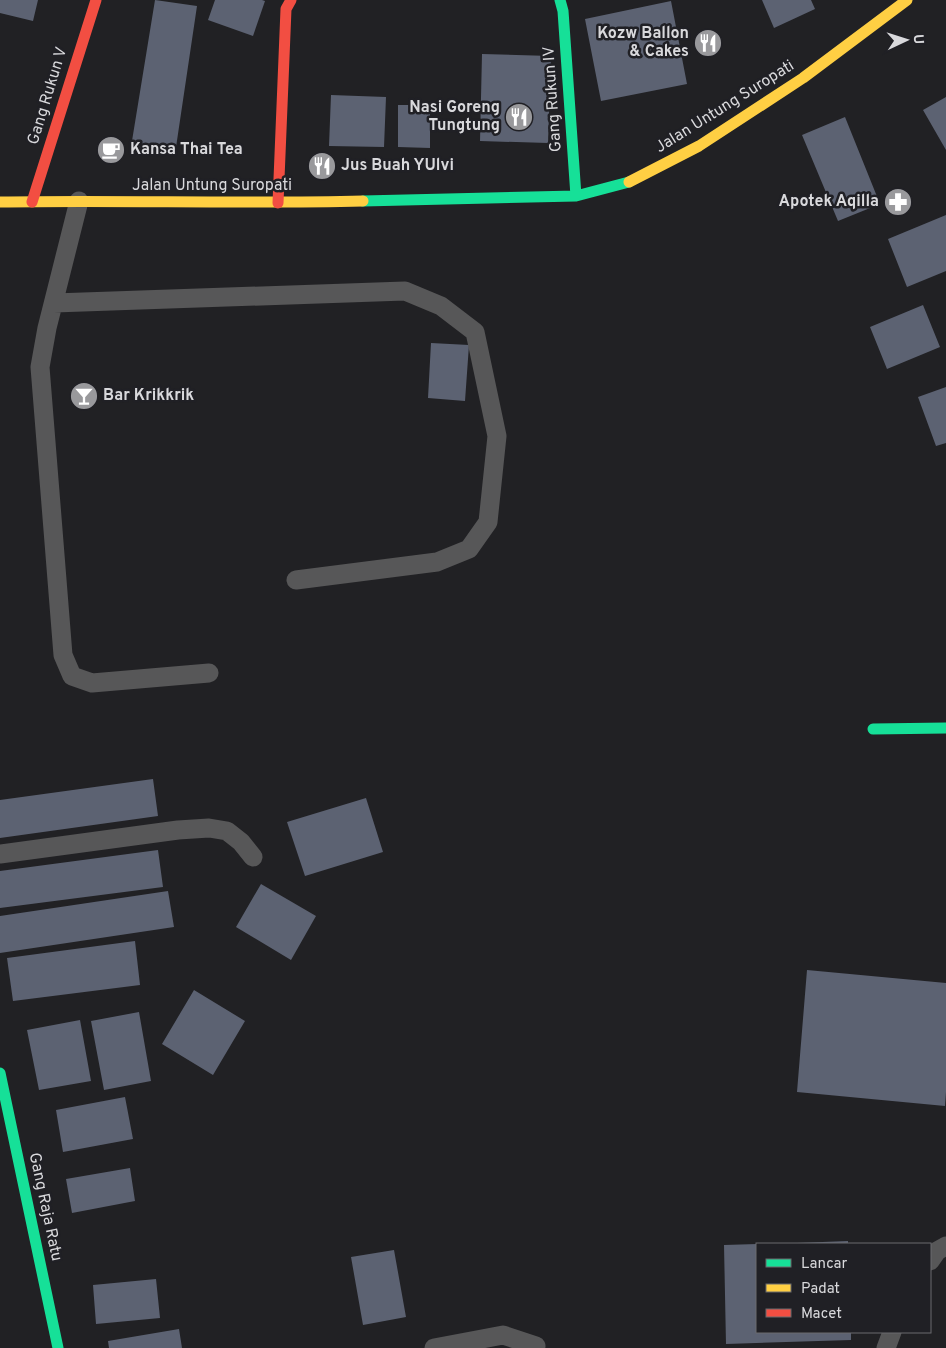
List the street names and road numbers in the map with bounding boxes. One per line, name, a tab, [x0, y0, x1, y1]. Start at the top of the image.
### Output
street label: Gang Rukun V	[24, 45, 72, 147]
street label: Gang Rukun IV	[539, 45, 567, 153]
street label: Jalan Untung Suropati	[652, 56, 798, 158]
street label: Jalan Untung Suropati	[132, 176, 292, 196]
street label: Gang Raja Ratu	[24, 1151, 66, 1263]

